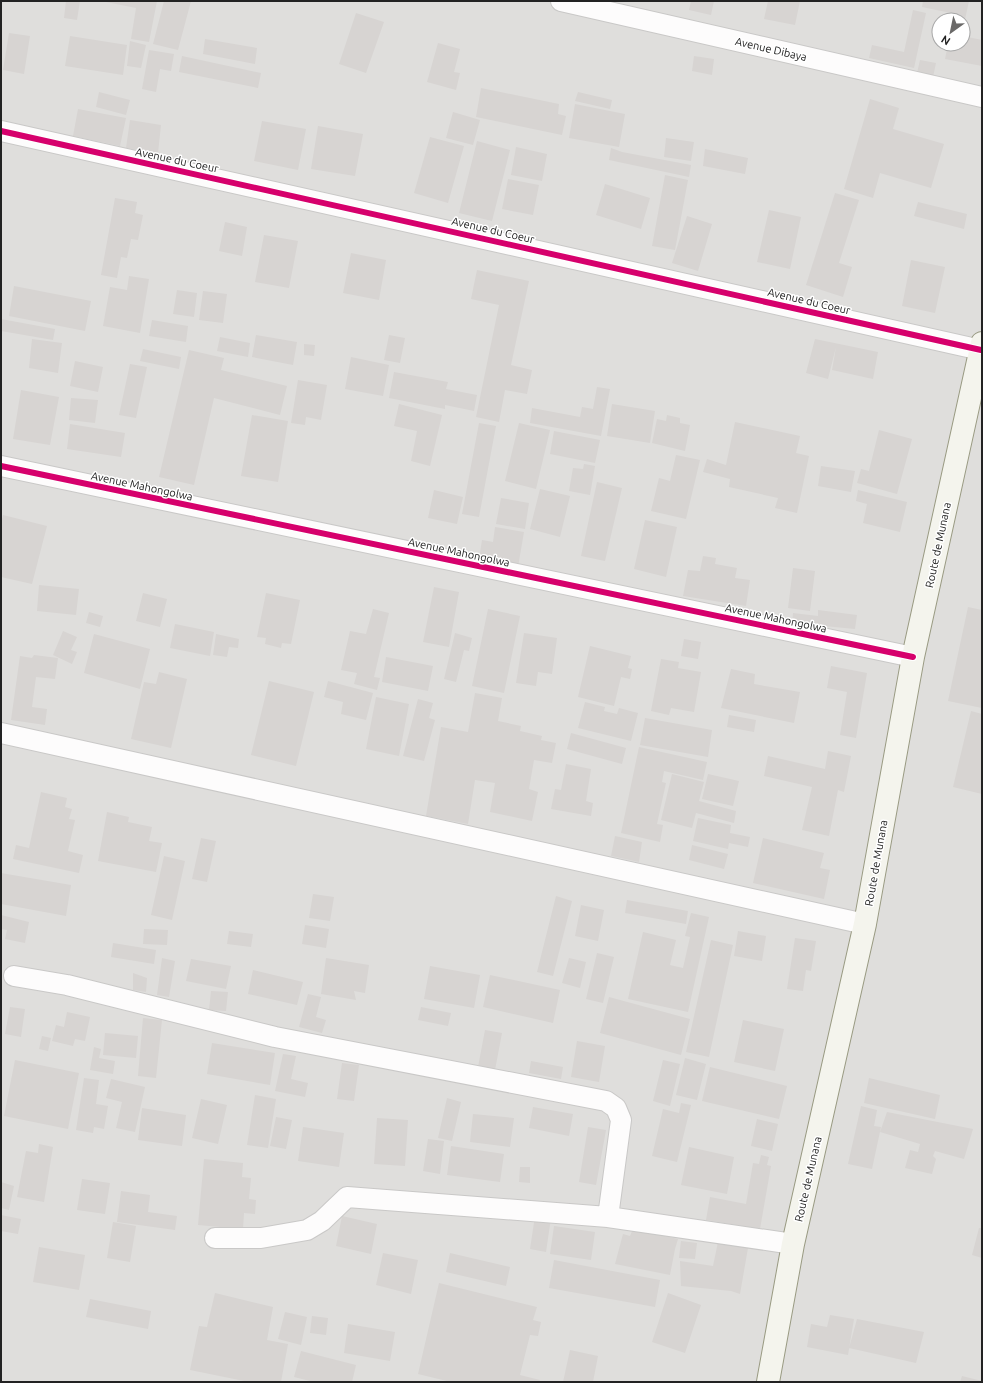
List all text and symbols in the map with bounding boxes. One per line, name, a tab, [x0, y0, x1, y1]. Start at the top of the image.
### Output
north arrow	[931, 12, 971, 52]
text: N	[939, 33, 952, 48]
street label: Avenue Dibaya	[734, 35, 808, 63]
street label: Avenue du Coeur	[134, 145, 220, 175]
street label: Avenue du Coeur	[450, 215, 536, 246]
street label: Avenue du Coeur	[766, 286, 852, 317]
street label: Avenue Mahongolwa	[90, 469, 194, 503]
street label: Route de Munana	[923, 501, 953, 589]
street label: Avenue Mahongolwa	[407, 535, 511, 569]
street label: Avenue Mahongolwa	[724, 601, 828, 635]
street label: Route de Munana	[863, 819, 889, 907]
street label: Route de Munana	[792, 1135, 824, 1223]

